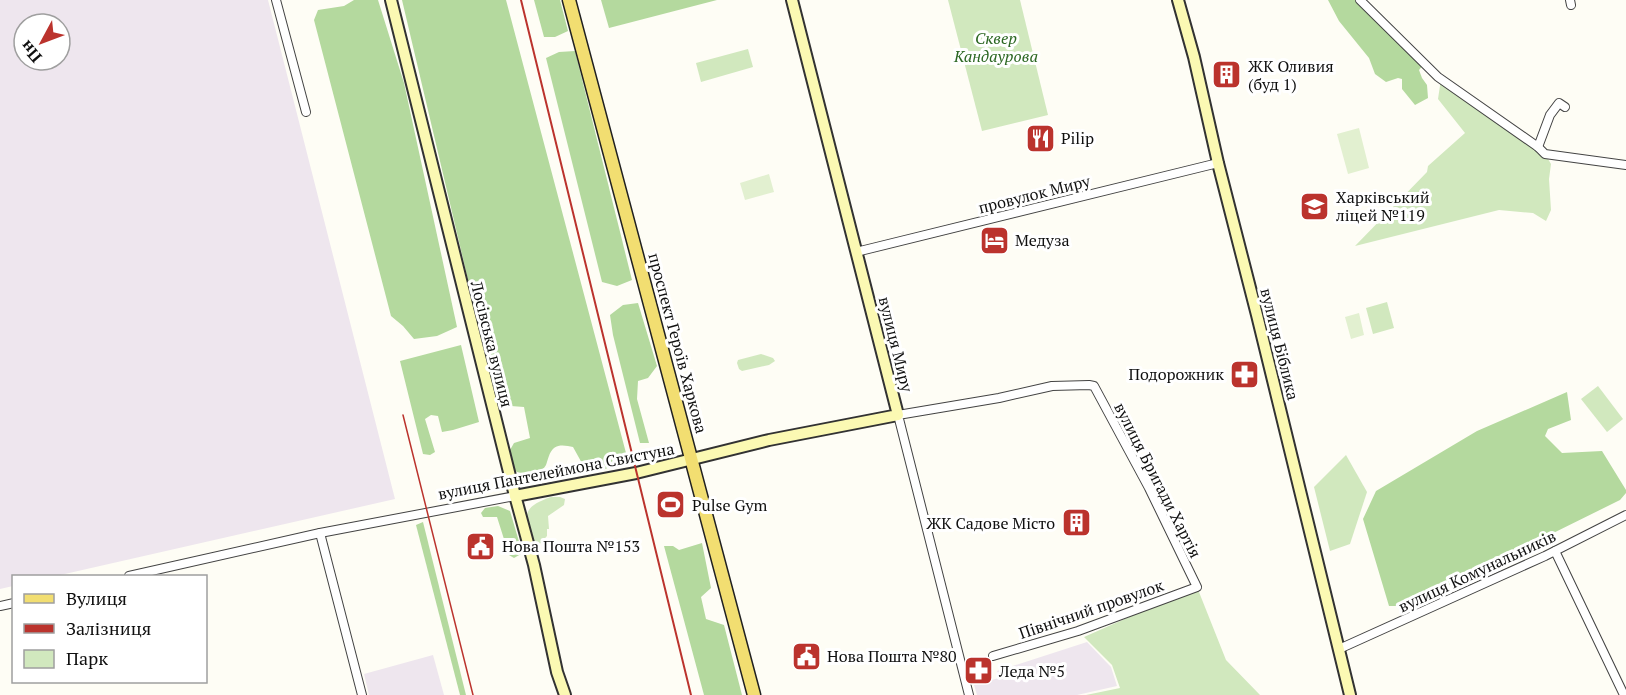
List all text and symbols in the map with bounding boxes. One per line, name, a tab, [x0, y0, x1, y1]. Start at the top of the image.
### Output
north arrow	[12, 12, 72, 72]
park label: Сквер Кандаурова	[953, 27, 1038, 67]
text: Пн	[15, 36, 46, 68]
place label: ЖК Оливия (буд 1)	[1248, 55, 1334, 95]
building icon: ЖК Оливия (буд 1)	[1211, 59, 1243, 91]
restaurant icon: Pilip	[1024, 122, 1056, 154]
place label: Pilip	[1061, 127, 1094, 149]
street label: провулок Миру	[976, 169, 1093, 219]
place label: Харківський ліцей №119	[1336, 186, 1430, 226]
school or university icon: Харківський ліцей №119	[1299, 190, 1331, 222]
hotel icon: Медуза	[978, 224, 1010, 256]
place label: Медуза	[1015, 229, 1070, 251]
street label: проспект Героїв Харкова	[643, 250, 713, 436]
street label: Лосівська вулиця	[465, 278, 518, 409]
street label: вулиця Біблика	[1255, 286, 1305, 402]
street label: вулиця Миру	[874, 294, 919, 395]
pharmacy icon: Подорожник	[1229, 358, 1261, 390]
place label: Подорожник	[1129, 363, 1224, 385]
street label: вулиця Бригади Хартія	[1109, 398, 1207, 562]
street label: вулиця Пантелеймона Свистуна	[436, 437, 676, 505]
sports icon: Pulse Gym	[655, 489, 687, 521]
place label: Pulse Gym	[692, 494, 767, 516]
building icon: ЖК Садове Місто	[1060, 507, 1092, 539]
place label: ЖК Садове Місто	[926, 512, 1055, 534]
street label: вулиця Комунальників	[1395, 525, 1559, 617]
public building icon: Нова Пошта №153	[465, 530, 497, 562]
place label: Нова Пошта №153	[502, 535, 640, 557]
street label: Північний провулок	[1016, 574, 1167, 644]
legend	[12, 575, 207, 683]
text: Вулиця	[66, 586, 127, 610]
text: Залізниця	[66, 616, 151, 640]
public building icon: Нова Пошта №80	[790, 640, 822, 672]
place label: Нова Пошта №80	[827, 645, 957, 667]
text: Парк	[66, 646, 108, 670]
pharmacy icon: Леда №5	[962, 655, 994, 687]
place label: Леда №5	[998, 660, 1065, 682]

